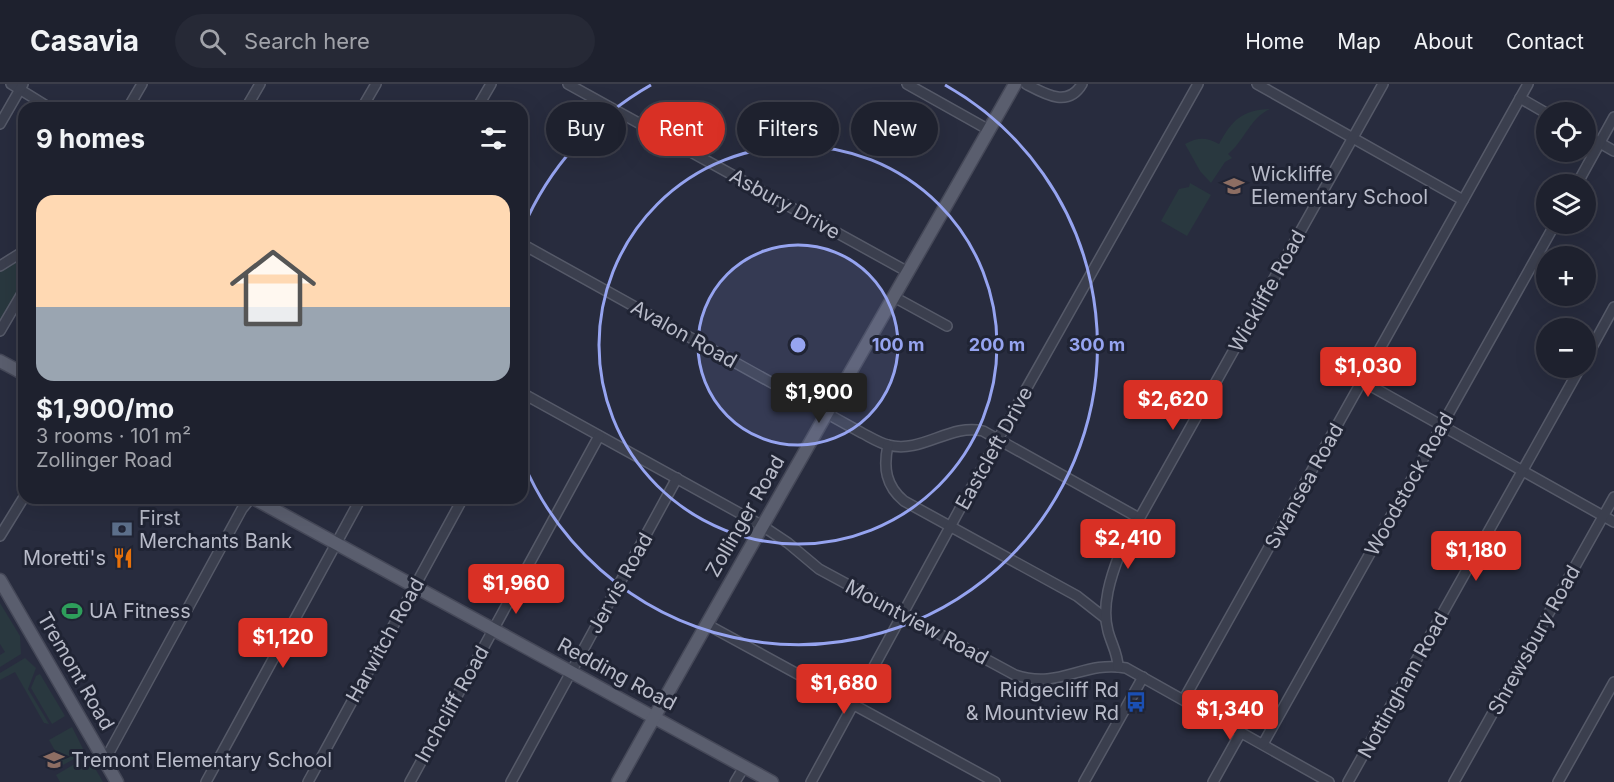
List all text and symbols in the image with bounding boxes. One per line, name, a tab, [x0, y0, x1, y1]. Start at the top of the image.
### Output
search box	[175, 14, 595, 68]
text: Casavia	[30, 24, 139, 58]
icon: search	[196, 25, 229, 58]
text: Search here	[244, 28, 370, 54]
text: Home	[1245, 29, 1304, 54]
text: Map	[1337, 29, 1381, 54]
text: About	[1414, 29, 1473, 54]
text: Contact	[1506, 29, 1584, 54]
chip: Buy	[546, 102, 626, 156]
chip: Rent	[638, 102, 725, 156]
chip: Filters	[737, 102, 839, 156]
chip: New	[851, 102, 938, 156]
map controls	[1536, 102, 1596, 378]
button: locate	[1536, 102, 1596, 162]
icon: filters	[477, 122, 510, 155]
text: 9 homes	[36, 123, 145, 154]
place label: Wickliffe Elementary School	[1251, 162, 1428, 209]
street label: Asbury Drive	[725, 164, 845, 244]
school or university icon: Wickliffe Elementary School	[1222, 174, 1246, 198]
button: layers	[1536, 174, 1596, 234]
street label: Wickliffe Road	[1224, 226, 1310, 356]
icon: home	[219, 234, 327, 342]
button: +	[1536, 246, 1596, 306]
street label: Avalon Road	[627, 295, 741, 373]
button: −	[1536, 318, 1596, 378]
text: 100 m	[872, 334, 924, 355]
text: 200 m	[969, 334, 1025, 355]
text: 300 m	[1069, 334, 1125, 355]
centre of rings	[788, 335, 808, 355]
pin: $1,030	[1319, 347, 1417, 398]
text: $1,030	[1334, 354, 1402, 378]
pin: $1,900	[770, 373, 868, 424]
text: $1,900	[785, 380, 853, 404]
pin: $2,620	[1124, 380, 1222, 431]
street label: Eastcleft Drive	[950, 382, 1038, 514]
text: $2,620	[1138, 387, 1208, 411]
text: $1,900/mo	[36, 393, 174, 424]
street label: Woodstock Road	[1360, 408, 1458, 560]
street label: Swansea Road	[1260, 419, 1348, 553]
text: 3 rooms · 101 m²	[36, 424, 191, 448]
text: Zollinger Road	[36, 448, 172, 472]
street label: Zollinger Road	[701, 451, 789, 581]
place label: First Merchants Bank	[139, 506, 292, 553]
bank icon: First Merchants Bank	[110, 517, 134, 541]
pin: $2,410	[1079, 519, 1177, 570]
text: $2,410	[1094, 526, 1162, 550]
street label: Jervis Road	[582, 528, 658, 638]
pin: $1,180	[1427, 531, 1525, 582]
text: $1,180	[1445, 538, 1507, 562]
place label: Moretti's	[23, 546, 106, 570]
restaurant icon: Moretti's	[111, 546, 135, 570]
street label: Shrewsbury Road	[1483, 561, 1585, 719]
pin: $1,960	[467, 564, 565, 615]
text: $1,960	[482, 571, 550, 595]
street label: Harwitch Road	[341, 574, 429, 706]
street label: Mountview Road	[841, 574, 993, 670]
sports icon: UA Fitness	[60, 599, 84, 623]
place label: UA Fitness	[89, 599, 191, 623]
street label: Tremont Road	[33, 608, 119, 734]
street label: Nottingham Road	[1353, 608, 1453, 762]
pin: $1,120	[234, 618, 332, 669]
text: $1,120	[252, 625, 314, 649]
street label: Redding Road	[553, 633, 681, 715]
street label: Inchcliff Road	[410, 642, 494, 766]
pin: $1,680	[795, 664, 893, 715]
text: $1,680	[810, 671, 878, 695]
place label: Ridgecliff Rd & Mountview Rd	[966, 678, 1119, 725]
bus stop icon: Ridgecliff Rd & Mountview Rd	[1124, 690, 1148, 714]
pin: $1,340	[1181, 690, 1279, 741]
text: $1,340	[1196, 697, 1264, 721]
school or university icon: Tremont Elementary School	[42, 748, 66, 772]
place label: Tremont Elementary School	[71, 748, 332, 772]

